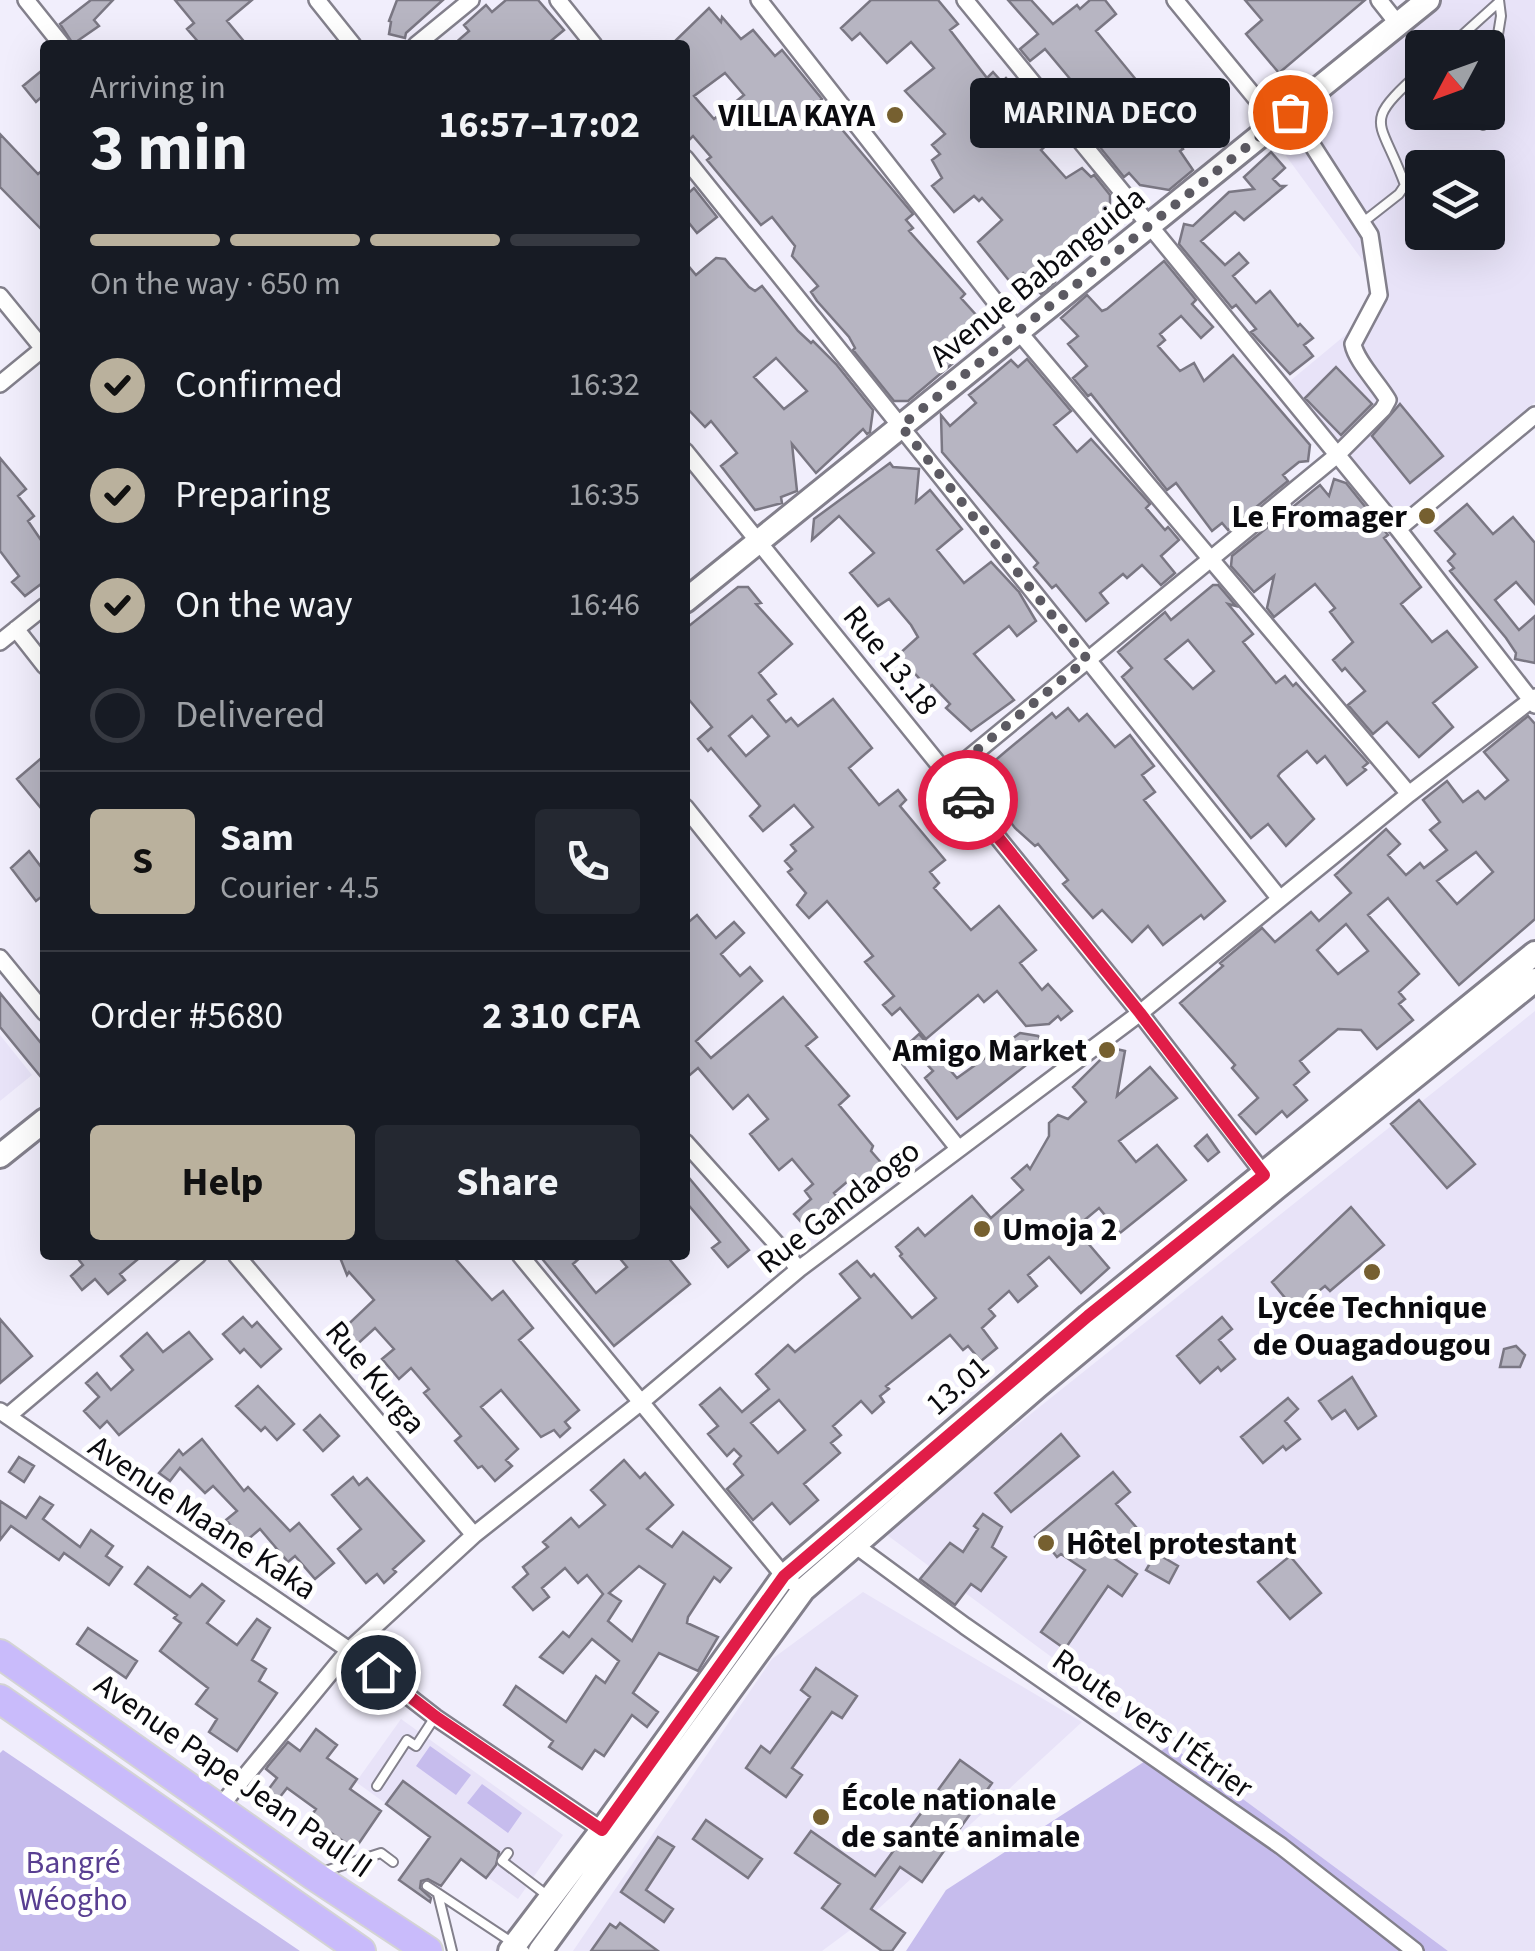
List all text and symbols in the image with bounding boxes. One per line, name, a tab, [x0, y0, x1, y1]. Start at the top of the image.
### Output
north arrow	[1405, 30, 1505, 130]
map controls	[1405, 30, 1505, 250]
text: Arriving in	[90, 65, 226, 111]
pin	[1248, 70, 1333, 155]
callout: MARINA DECO	[970, 77, 1230, 147]
icon: bag	[1263, 85, 1318, 140]
text: MARINA DECO	[1002, 90, 1198, 136]
place label: VILLA KAYA	[717, 93, 876, 139]
text: 16:57–17:02	[438, 98, 640, 152]
text: 3 min	[90, 102, 248, 195]
marker: VILLA KAYA	[884, 104, 906, 126]
button: layers	[1405, 150, 1505, 250]
street label: Avenue Babanguida	[920, 175, 1156, 378]
text: On the way · 650 m	[90, 261, 341, 307]
icon: check	[90, 358, 145, 413]
text: Confirmed	[175, 358, 343, 412]
text: 16:32	[568, 362, 640, 408]
icon: check	[90, 468, 145, 523]
text: Preparing	[175, 468, 330, 522]
text: 16:35	[568, 472, 640, 518]
place label: Le Fromager	[1231, 494, 1407, 540]
marker: Le Fromager	[1416, 505, 1438, 527]
icon: check	[90, 578, 145, 633]
text: On the way	[175, 578, 352, 632]
text: 16:46	[568, 582, 640, 628]
street label: Rue 13.18	[832, 596, 949, 725]
text: Delivered	[175, 688, 325, 742]
courier	[918, 750, 1018, 850]
icon: car	[941, 773, 996, 828]
button: phone	[535, 809, 640, 914]
text: Sam	[220, 811, 294, 865]
text: S	[132, 834, 153, 888]
text: Courier · 4.5	[220, 865, 380, 911]
text: Order #5680	[90, 989, 283, 1043]
text: 2 310 CFA	[482, 989, 640, 1043]
place label: Amigo Market	[892, 1028, 1087, 1074]
marker: Amigo Market	[1096, 1039, 1118, 1061]
button: Help	[90, 1125, 355, 1240]
button: Share	[375, 1125, 640, 1240]
street label: Rue Gandaogo	[747, 1128, 930, 1285]
place label: Umoja 2	[1002, 1207, 1118, 1253]
marker: Umoja 2	[971, 1218, 993, 1240]
marker: Lycée Technique de Ouagadougou	[1361, 1261, 1383, 1283]
place label: Lycée Technique de Ouagadougou	[1253, 1285, 1491, 1368]
street label: Rue Kurga	[314, 1311, 437, 1444]
street label: 13.01	[916, 1345, 1000, 1427]
street label: Avenue Maane Kaka	[79, 1424, 326, 1611]
place label: Hôtel protestant	[1066, 1521, 1297, 1567]
marker: Hôtel protestant	[1035, 1532, 1057, 1554]
pin	[336, 1630, 421, 1715]
street label: Route vers l'Étrier	[1043, 1637, 1263, 1811]
icon: home	[351, 1645, 406, 1700]
street label: Avenue Pape Jean Paul II	[85, 1662, 382, 1889]
place label: École nationale de santé animale	[841, 1777, 1080, 1860]
marker: École nationale de santé animale	[810, 1806, 832, 1828]
park label: Bangré Wéogho	[18, 1840, 128, 1923]

